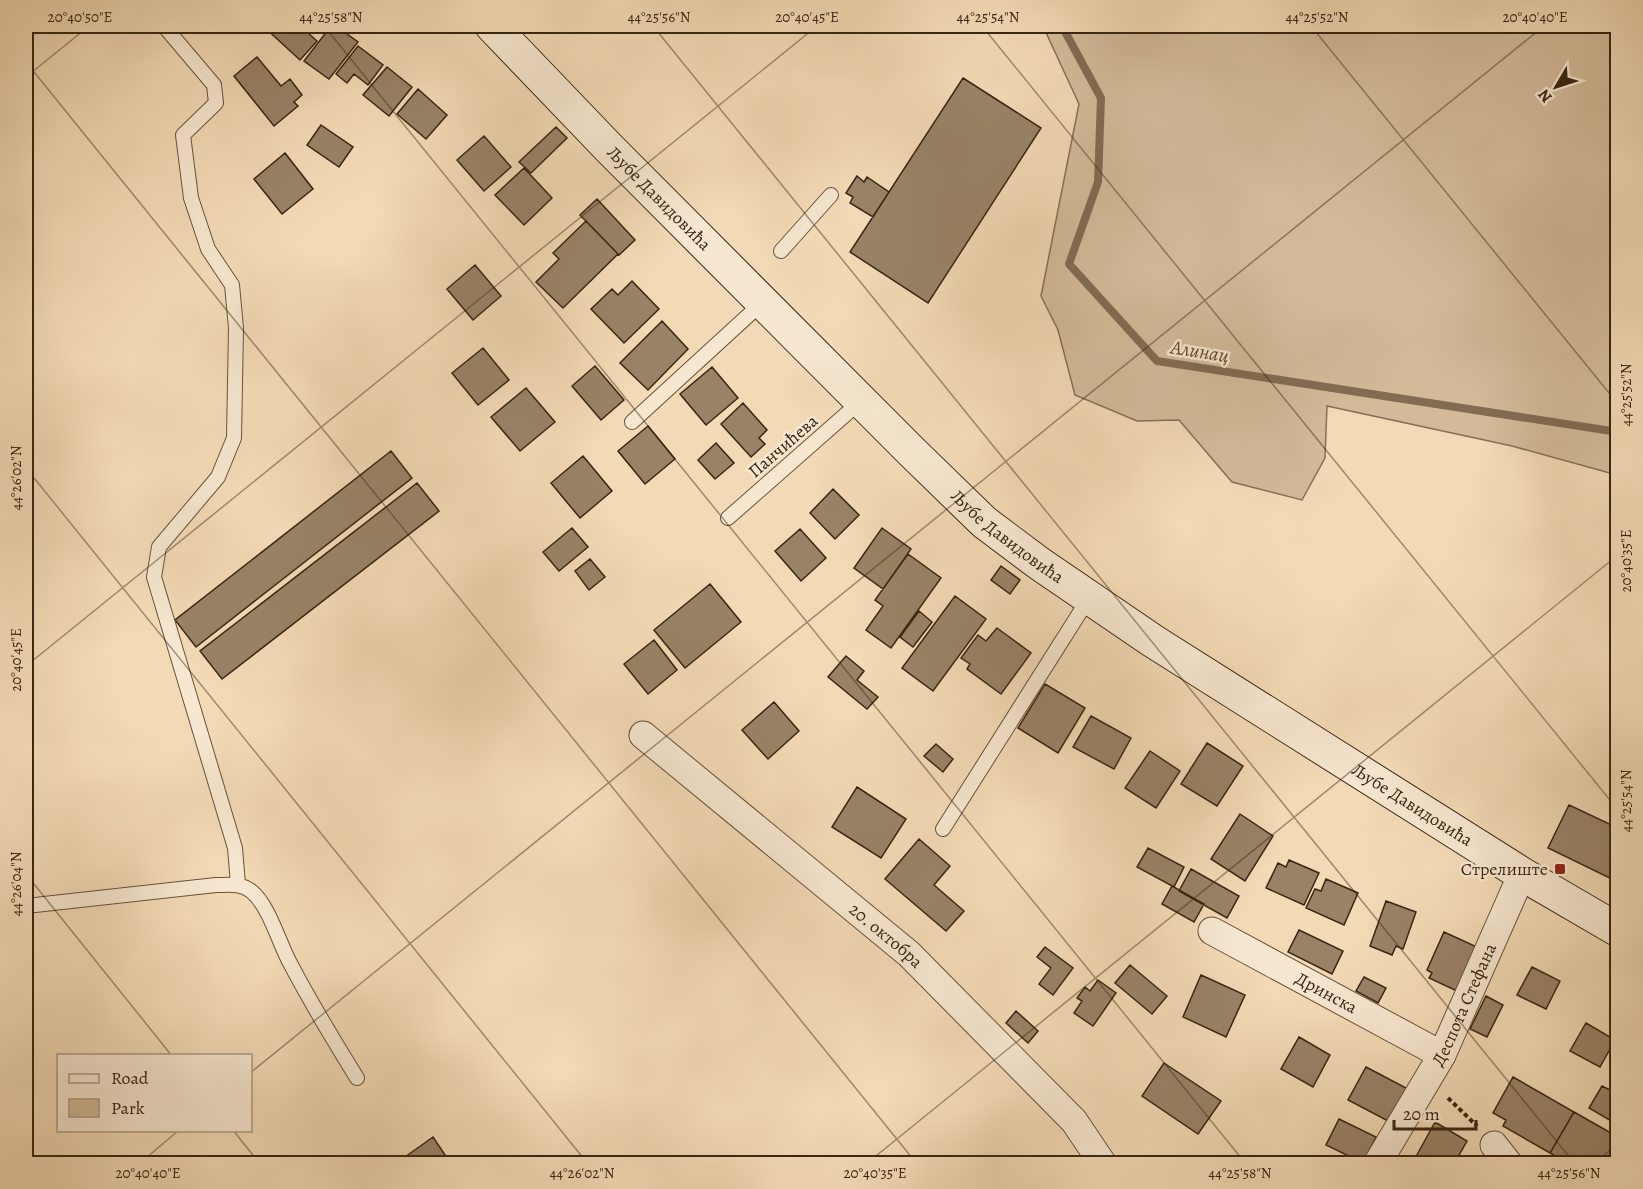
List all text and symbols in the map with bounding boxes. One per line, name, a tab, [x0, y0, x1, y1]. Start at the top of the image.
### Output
text: 20°40'50"E	[48, 7, 112, 27]
text: 44°25'58"N	[299, 7, 363, 27]
text: 44°25'56"N	[628, 7, 691, 27]
text: 20°40'45"E	[775, 7, 839, 27]
text: 44°25'54"N	[957, 7, 1020, 27]
text: 44°25'52"N	[1285, 7, 1349, 27]
text: 20°40'40"E	[1502, 7, 1568, 27]
north arrow	[1526, 57, 1586, 117]
text: N	[1533, 84, 1557, 107]
street label: Љубе Давидовића	[602, 141, 717, 256]
water label: Алинац	[1168, 333, 1231, 369]
text: 44°25'52"N	[1616, 363, 1636, 427]
street label: Панчићева	[743, 409, 823, 483]
text: 44°26'02"N	[6, 445, 26, 511]
street label: Љубе Давидовића	[945, 484, 1069, 589]
text: 20°40'35"E	[1616, 529, 1636, 593]
text: 20°40'45"E	[6, 628, 26, 692]
street label: Љубе Давидовића	[1347, 758, 1478, 852]
text: 44°25'54"N	[1616, 769, 1636, 832]
text: 44°26'04"N	[6, 851, 26, 916]
place label: Стрелиште	[1461, 857, 1548, 881]
marker: Стрелиште	[1553, 862, 1567, 876]
street label: 20. октобра	[844, 897, 929, 974]
street label: Деспота Стефана	[1426, 939, 1502, 1071]
street label: Дринска	[1291, 966, 1362, 1020]
legend	[57, 1054, 252, 1132]
text: Road	[111, 1066, 149, 1090]
scale bar	[1394, 1093, 1476, 1131]
text: Park	[111, 1096, 145, 1120]
text: 20 m	[1403, 1102, 1440, 1126]
text: 20°40'40"E	[115, 1163, 181, 1183]
text: 44°26'02"N	[549, 1163, 615, 1183]
text: 20°40'35"E	[843, 1163, 907, 1183]
text: 44°25'58"N	[1208, 1163, 1272, 1183]
text: 44°25'56"N	[1538, 1163, 1601, 1183]

